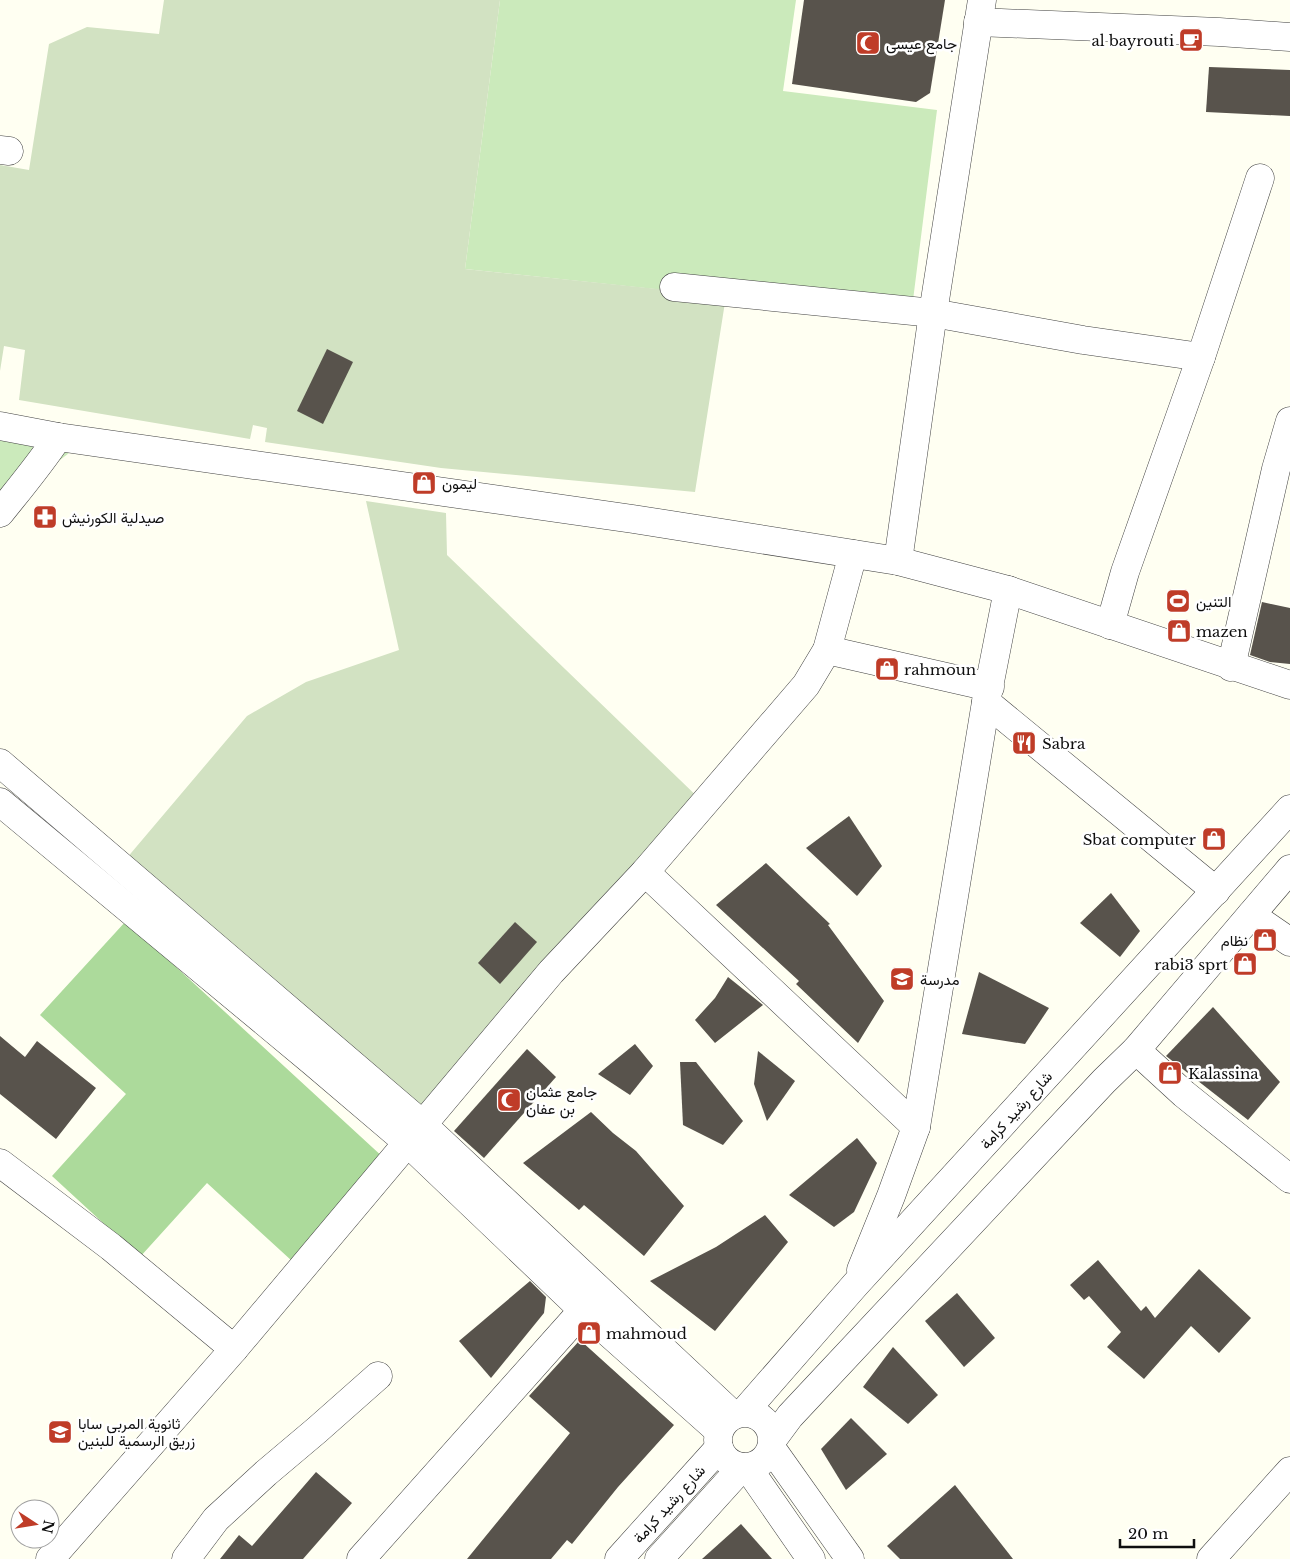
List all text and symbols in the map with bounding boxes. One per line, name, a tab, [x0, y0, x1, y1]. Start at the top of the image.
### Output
cafe icon: al bayrouti	[1178, 27, 1204, 53]
mosque icon: جامع عيسى	[855, 30, 881, 56]
place label: al bayrouti	[1091, 31, 1174, 50]
place label: جامع عيسى	[886, 34, 957, 55]
shop icon: ليمون	[411, 470, 437, 496]
place label: ليمون	[442, 474, 477, 493]
pharmacy icon: صيدلية الكورنيش	[32, 504, 58, 530]
place label: صيدلية الكورنيش	[62, 508, 164, 528]
sports icon: التنين	[1165, 588, 1191, 614]
place label: التنين	[1196, 592, 1231, 612]
shop icon: mazen	[1166, 618, 1192, 644]
place label: mazen	[1196, 622, 1248, 641]
shop icon: rahmoun	[874, 656, 900, 682]
place label: rahmoun	[904, 660, 976, 679]
restaurant icon: Sabra	[1011, 730, 1037, 756]
place label: Sabra	[1042, 734, 1086, 753]
shop icon: Sbat computer	[1201, 826, 1227, 852]
place label: Sbat computer	[1083, 830, 1197, 849]
shop icon: نظام	[1252, 927, 1278, 953]
place label: نظام	[1221, 931, 1248, 951]
shop icon: rabi3 sprt	[1232, 951, 1258, 977]
place label: rabi3 sprt	[1154, 955, 1228, 974]
school or university icon: مدرسة	[889, 966, 915, 992]
place label: مدرسة	[920, 970, 960, 989]
shop icon: Kalassina	[1157, 1060, 1183, 1086]
place label: Kalassina	[1188, 1064, 1259, 1083]
street label: شارع رشيد كرامة	[976, 1067, 1058, 1154]
place label: جامع عثمان بن عفان	[526, 1082, 597, 1119]
mosque icon: جامع عثمان بن عفان	[496, 1087, 522, 1113]
shop icon: mahmoud	[576, 1320, 602, 1346]
place label: mahmoud	[606, 1324, 687, 1343]
place label: ثانوية المربي سابا زريق الرسمية للبنين	[78, 1414, 195, 1451]
school or university icon: ثانوية المربي سابا زريق الرسمية للبنين	[47, 1419, 73, 1445]
street label: شارع رشيد كرامة	[629, 1461, 711, 1548]
north arrow	[10, 1499, 60, 1549]
scale bar	[1120, 1516, 1194, 1548]
text: N	[38, 1518, 58, 1535]
text: 20 m	[1128, 1524, 1168, 1543]

